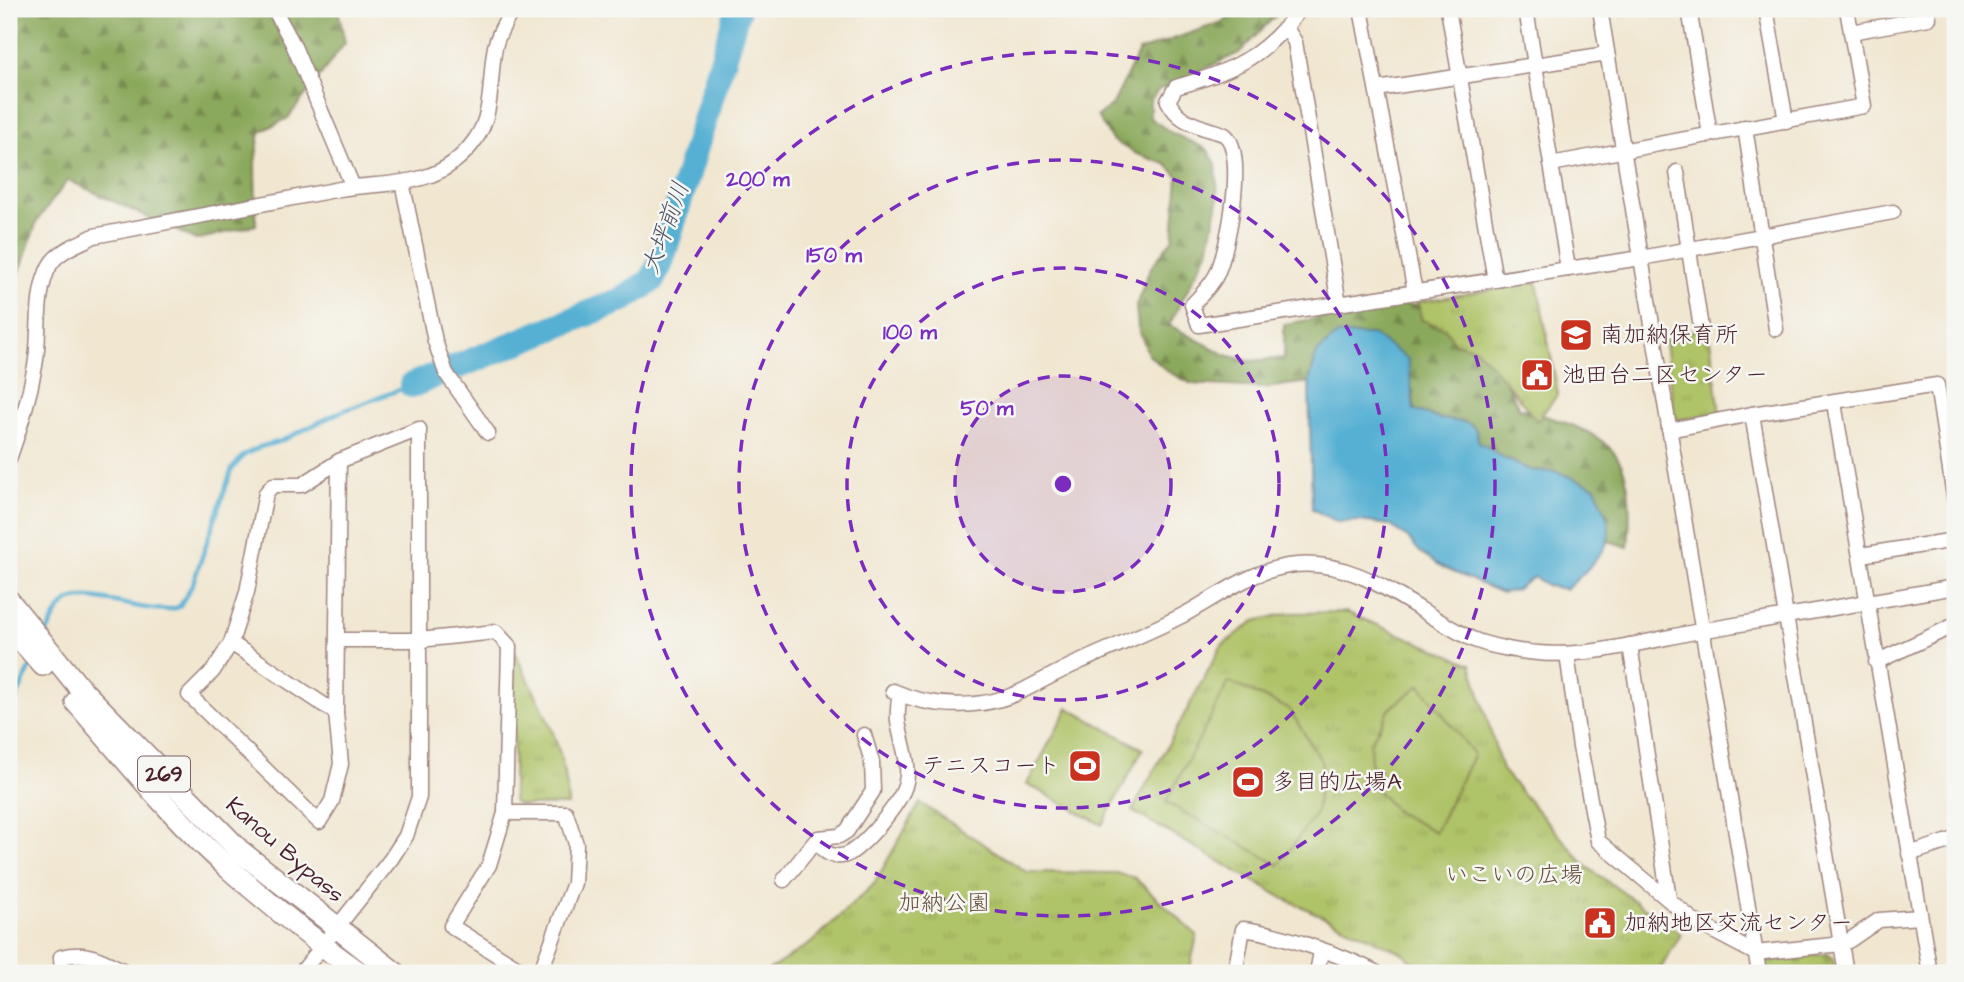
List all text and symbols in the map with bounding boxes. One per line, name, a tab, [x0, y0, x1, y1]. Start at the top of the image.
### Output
text: 200 m	[725, 165, 790, 194]
water label: 大坪前川	[634, 177, 698, 279]
text: 150 m	[806, 241, 862, 270]
school or university icon: 南加納保育所	[1557, 316, 1595, 354]
text: 100 m	[883, 318, 938, 347]
place label: 南加納保育所	[1600, 319, 1738, 351]
public building icon: 池田台二区センター	[1518, 356, 1556, 394]
place label: 池田台二区センター	[1562, 359, 1768, 391]
text: 50 m	[961, 394, 1014, 423]
centre of rings	[1051, 472, 1075, 496]
sports icon: テニスコート	[1066, 747, 1104, 785]
place label: テニスコート	[922, 750, 1060, 782]
road number: 269	[138, 756, 190, 792]
sports icon: 多目的広場A	[1229, 763, 1267, 801]
place label: 多目的広場A	[1272, 766, 1402, 798]
street label: Kanou Bypass	[218, 790, 351, 911]
park label: いこいの広場	[1445, 859, 1583, 891]
park label: 加納公園	[898, 887, 990, 919]
public building icon: 加納地区交流センター	[1581, 904, 1619, 942]
place label: 加納地区交流センター	[1624, 907, 1853, 939]

